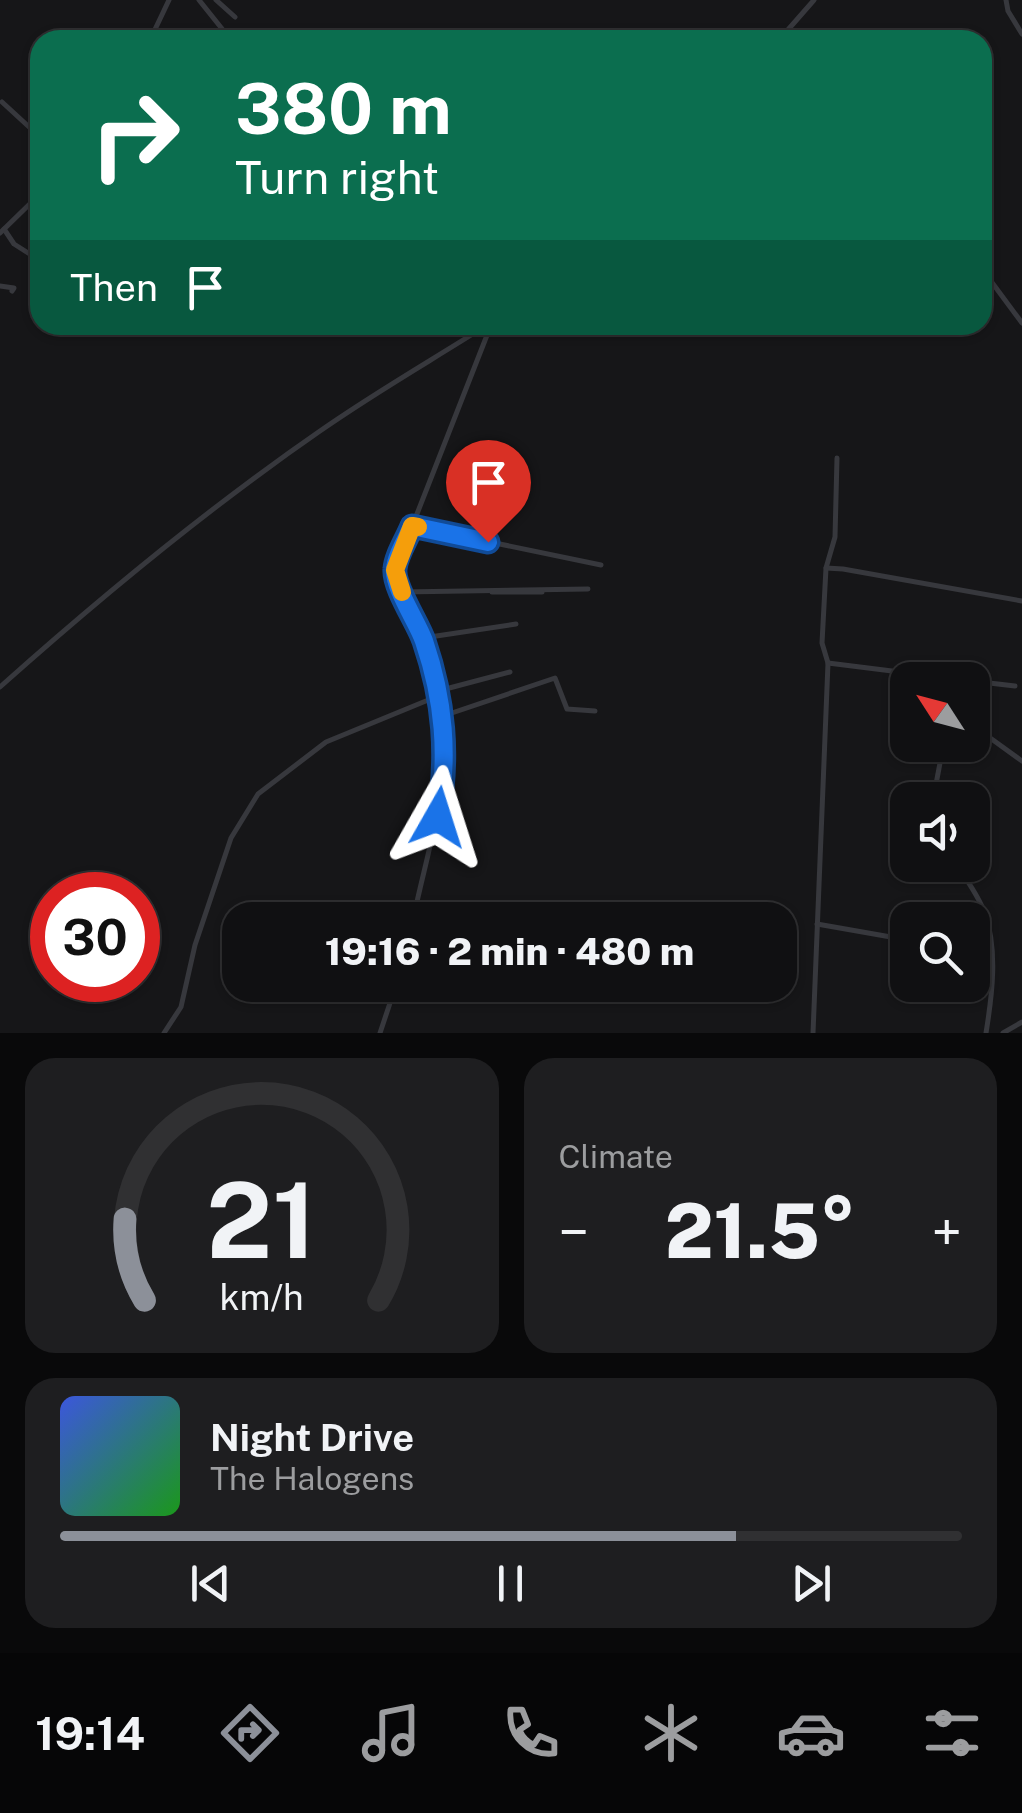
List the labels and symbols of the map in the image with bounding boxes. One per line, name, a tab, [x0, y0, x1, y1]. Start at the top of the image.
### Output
pin	[446, 440, 531, 543]
north arrow	[890, 662, 990, 762]
position arrow	[386, 765, 490, 869]
speed limit sign: 30	[30, 872, 160, 1002]

